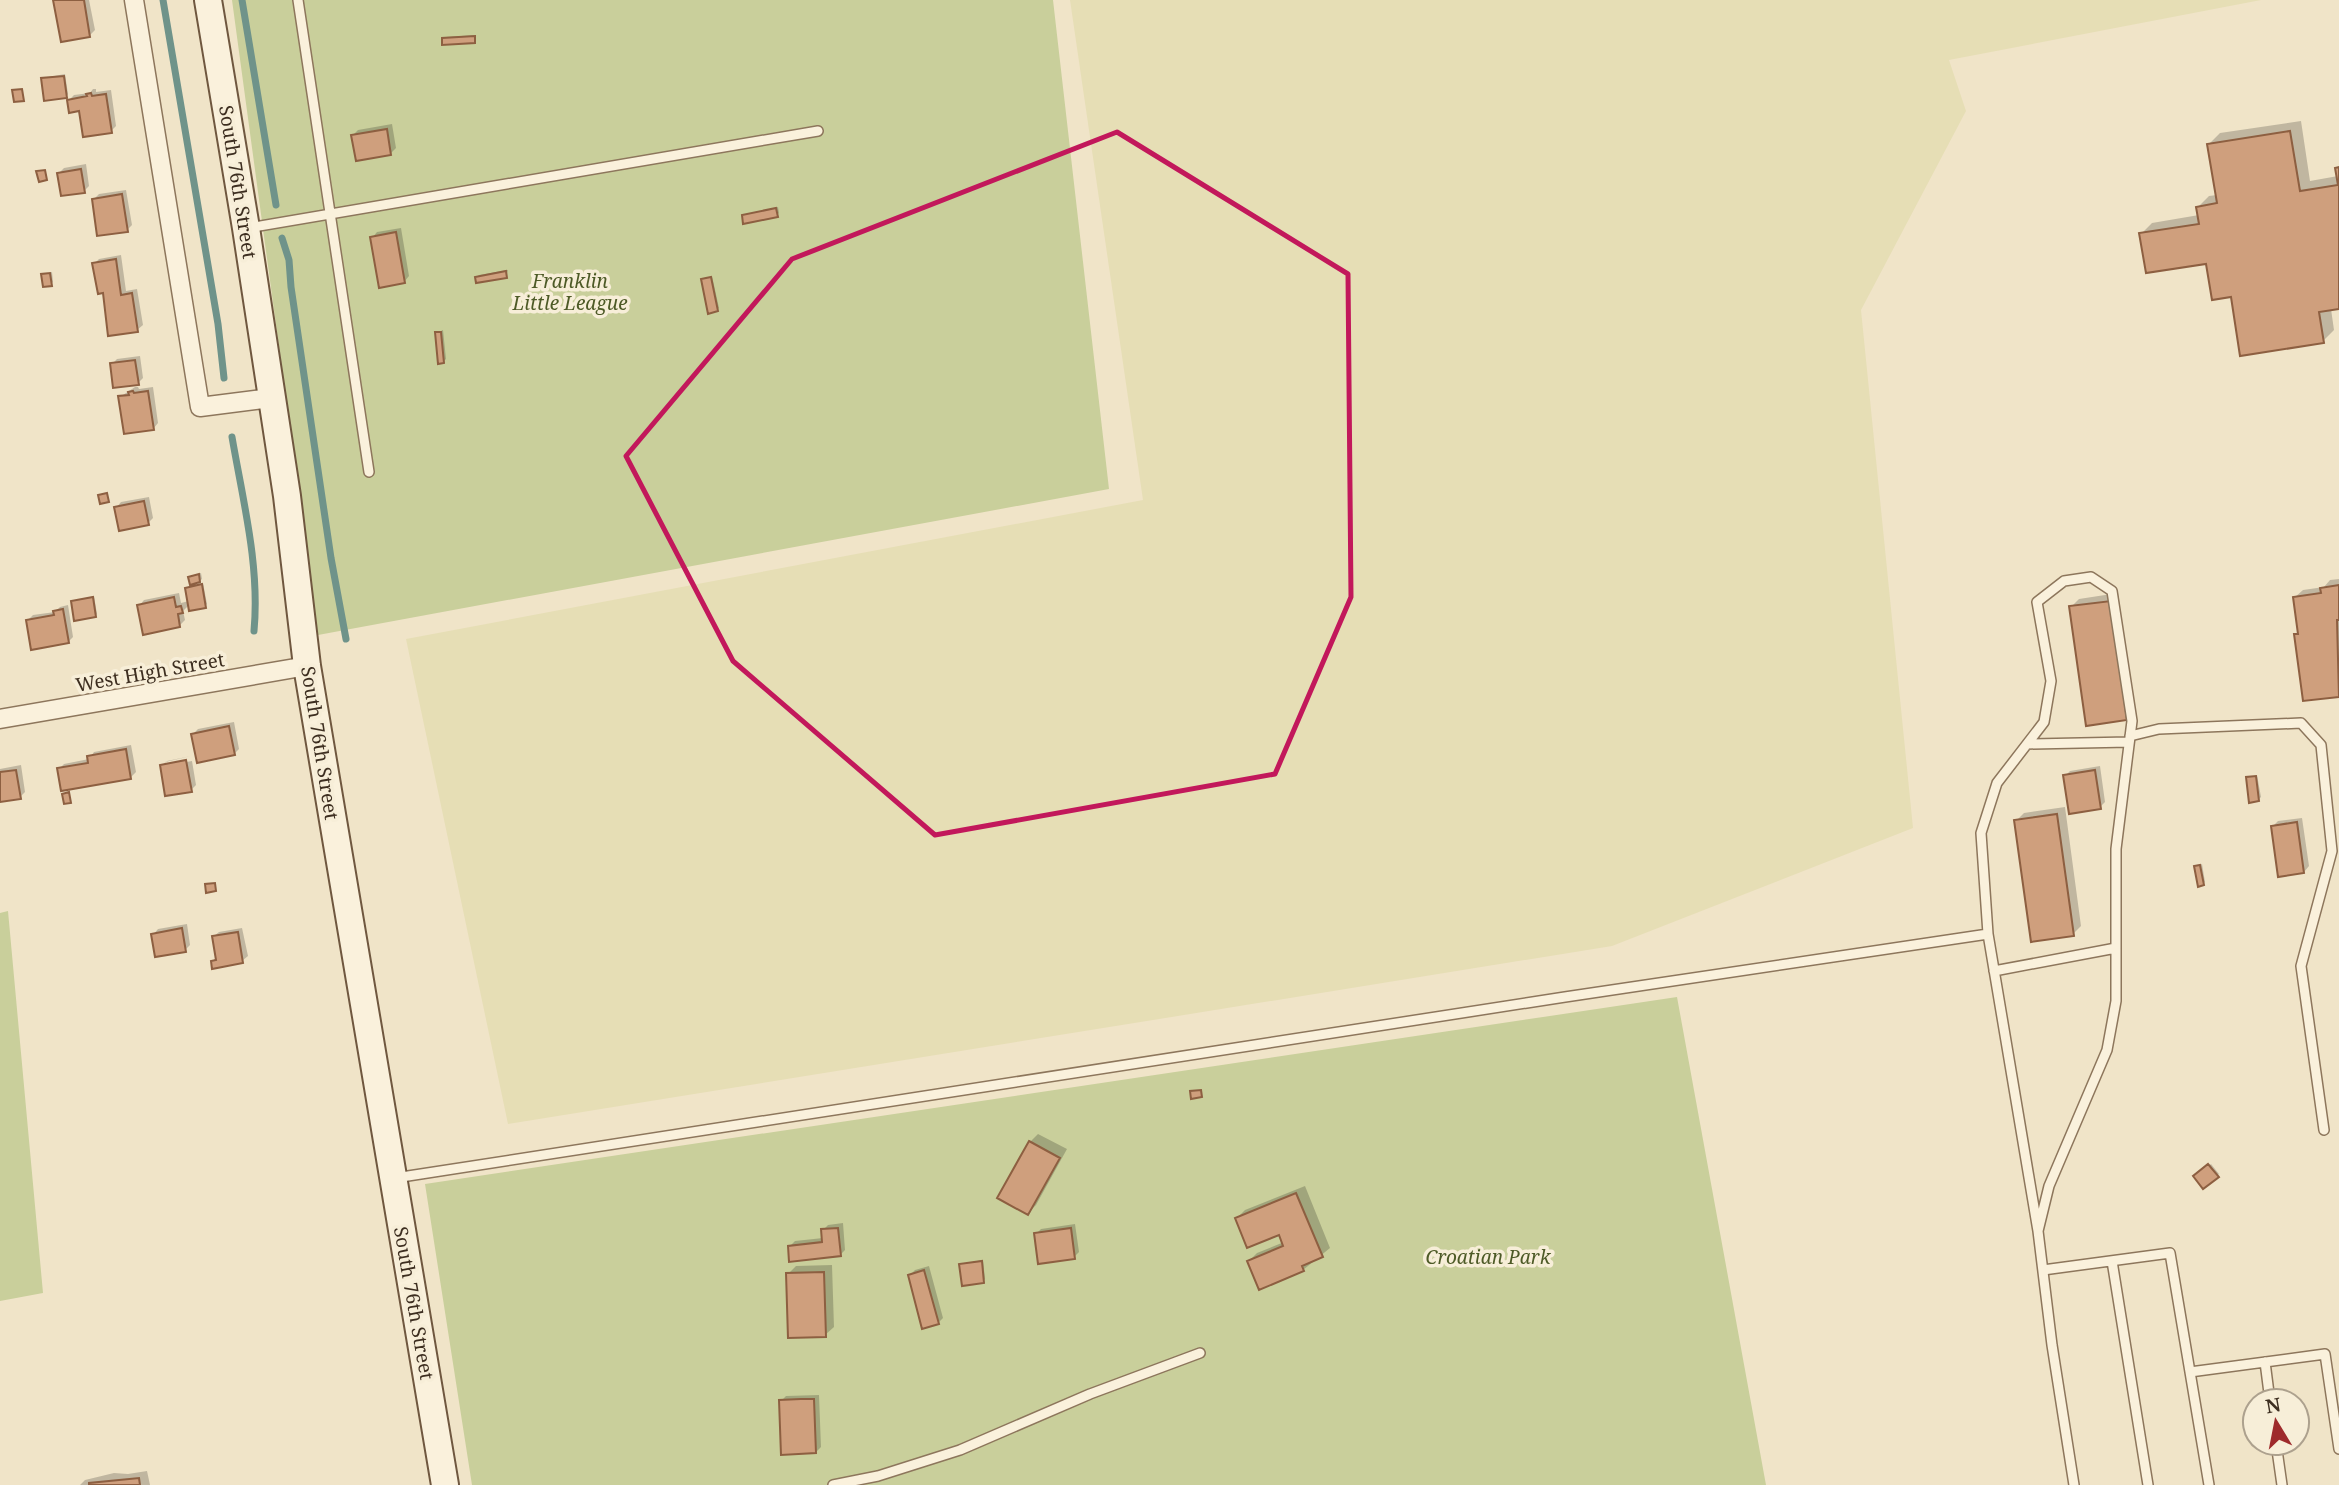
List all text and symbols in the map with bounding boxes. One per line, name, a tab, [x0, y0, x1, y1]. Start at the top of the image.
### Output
street label: South 76th Street	[213, 103, 263, 261]
park label: Franklin Little League	[511, 268, 628, 316]
street label: West High Street	[74, 646, 227, 698]
street label: South 76th Street	[295, 664, 345, 822]
street label: South 76th Street	[388, 1224, 440, 1382]
park label: Croatian Park	[1426, 1244, 1552, 1270]
north arrow	[2241, 1387, 2311, 1457]
text: N	[2263, 1391, 2283, 1419]

